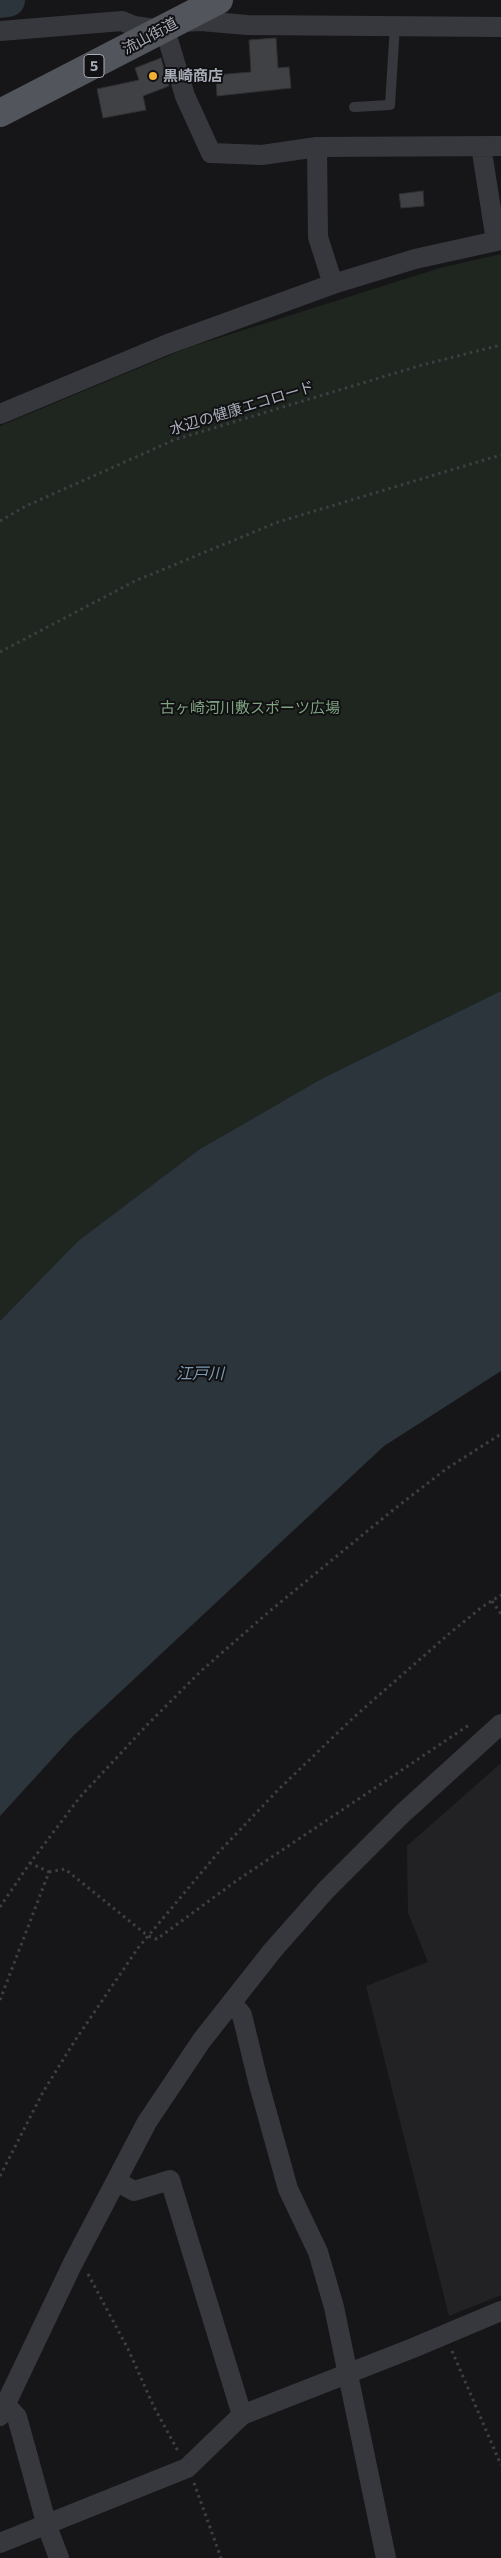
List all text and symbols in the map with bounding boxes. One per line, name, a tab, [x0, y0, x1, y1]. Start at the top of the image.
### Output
street label: 流山街道	[119, 14, 181, 58]
road number: 5	[84, 54, 104, 78]
place label: 黒崎商店	[163, 67, 223, 85]
marker: 黒崎商店	[147, 70, 159, 82]
street label: 水辺の健康エコロード	[168, 377, 316, 439]
park label: 古ヶ崎河川敷スポーツ広場	[160, 699, 340, 717]
water label: 江戸川	[176, 1364, 224, 1384]

